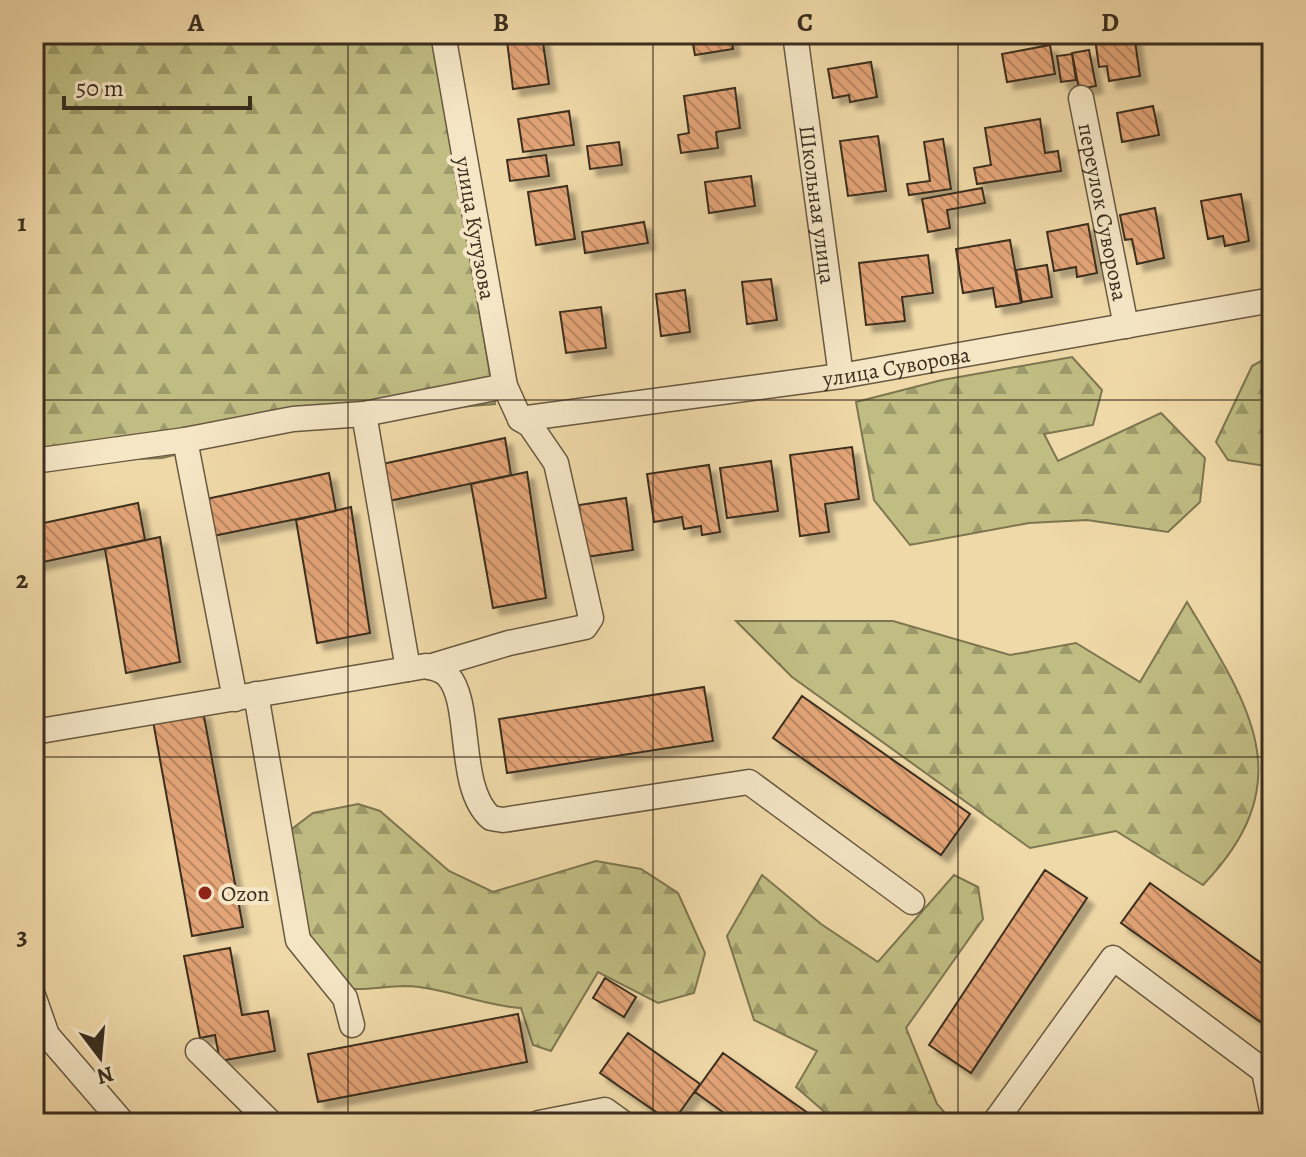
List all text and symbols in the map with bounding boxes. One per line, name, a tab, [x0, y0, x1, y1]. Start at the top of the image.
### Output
text: A	[187, 5, 205, 40]
text: B	[493, 5, 509, 40]
text: C	[797, 5, 813, 40]
text: D	[1101, 5, 1119, 40]
scale bar	[64, 60, 250, 110]
text: 50 m	[76, 72, 124, 104]
street label: переулок Суворова	[1070, 121, 1135, 304]
street label: Школьная улица	[791, 123, 843, 287]
street label: улица Кутузова	[448, 153, 503, 303]
text: 1	[17, 205, 27, 240]
street label: улица Суворова	[820, 339, 973, 394]
text: 2	[16, 562, 29, 597]
place label: Ozon	[221, 879, 269, 909]
marker: Ozon	[196, 884, 214, 902]
text: 3	[16, 918, 28, 953]
north arrow	[60, 1017, 140, 1097]
text: N	[93, 1059, 117, 1092]

